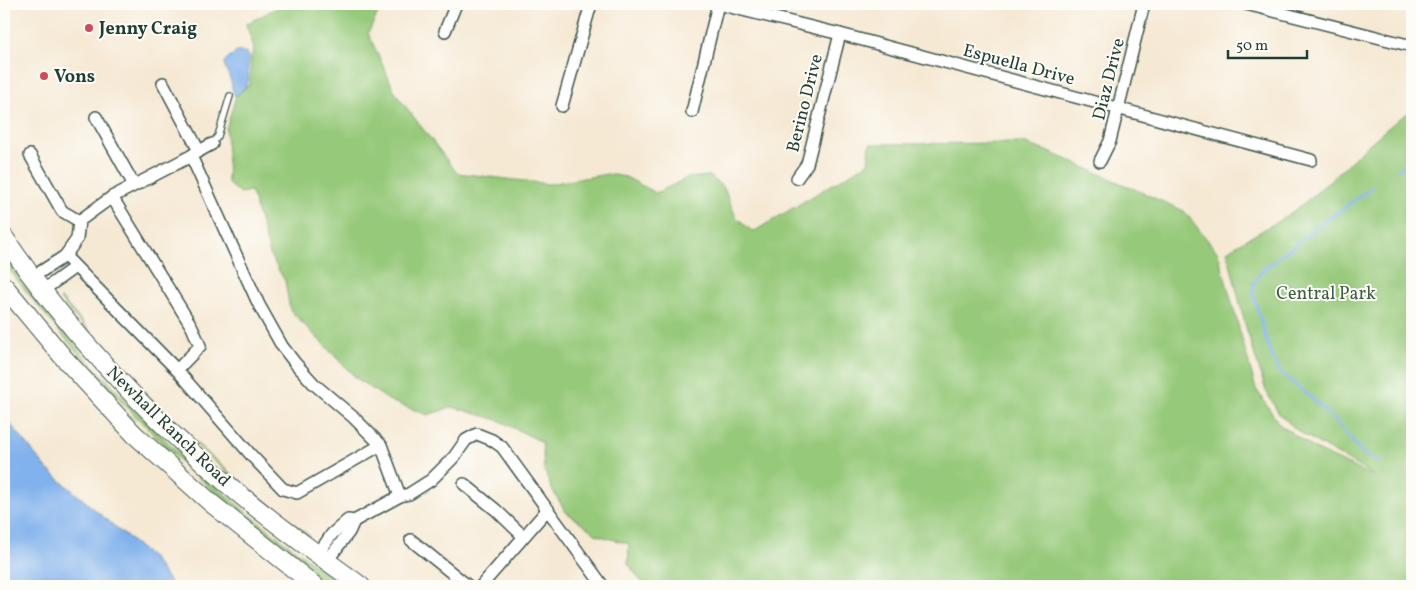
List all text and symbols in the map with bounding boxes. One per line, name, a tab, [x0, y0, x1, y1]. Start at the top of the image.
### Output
place label: Jenny Craig	[98, 17, 197, 42]
marker: Jenny Craig	[83, 22, 95, 34]
scale bar	[1228, 28, 1307, 60]
street label: Diaz Drive	[1087, 36, 1132, 123]
text: 50 m	[1236, 36, 1268, 57]
street label: Espuella Drive	[960, 39, 1077, 92]
street label: Berino Drive	[781, 52, 830, 155]
place label: Vons	[54, 65, 95, 90]
marker: Vons	[38, 70, 50, 82]
park label: Central Park	[1276, 282, 1376, 307]
street label: Newhall Ranch Road	[100, 361, 236, 493]

